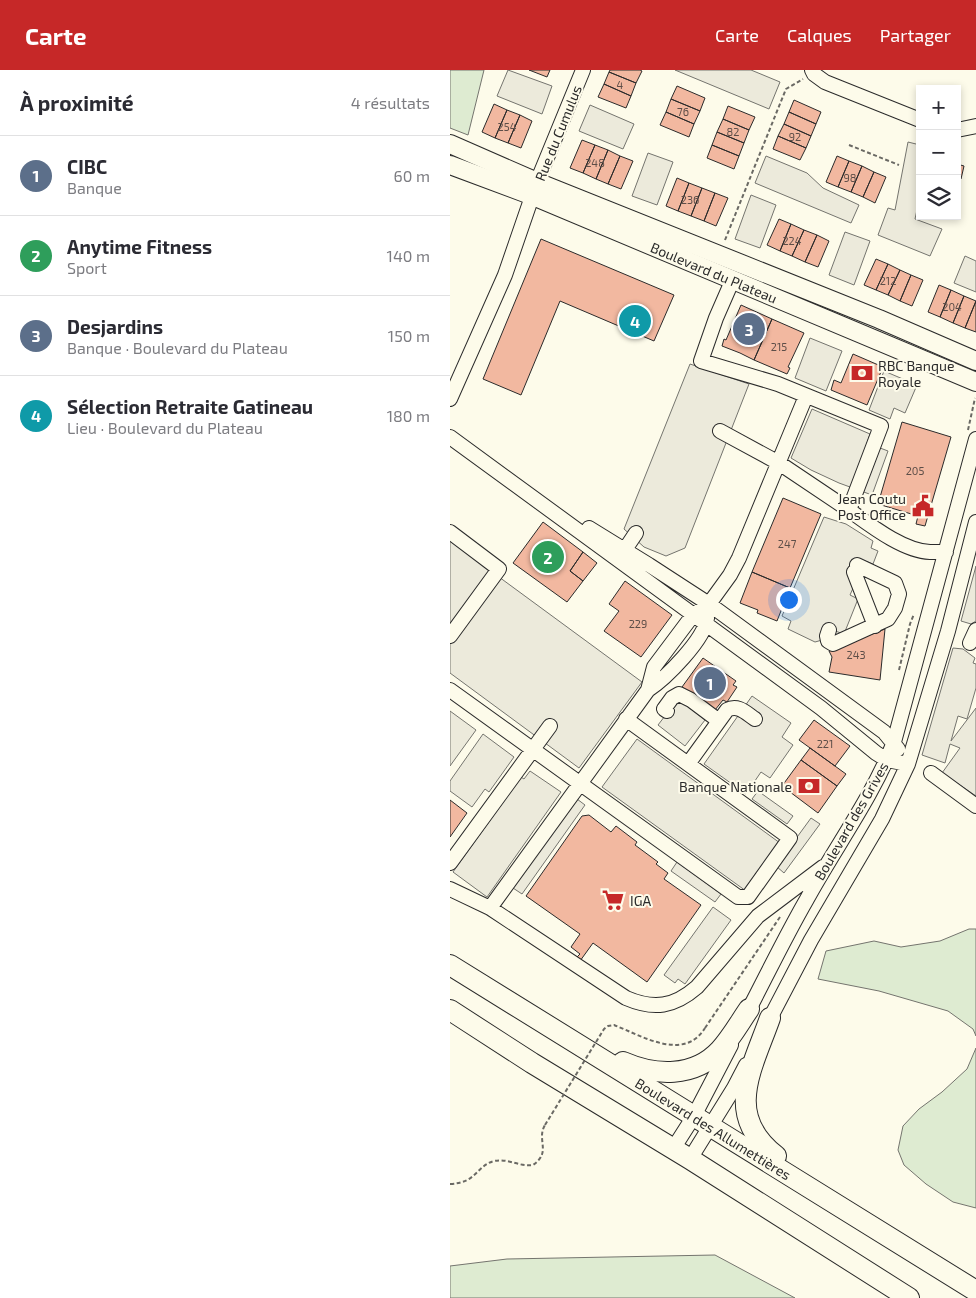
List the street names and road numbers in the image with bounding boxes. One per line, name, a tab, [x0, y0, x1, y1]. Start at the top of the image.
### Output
street label: Rue du Cumulus	[531, 83, 585, 183]
street label: Boulevard du Plateau	[648, 238, 780, 306]
street label: Boulevard des Grives	[810, 759, 892, 883]
street label: Boulevard des Allumettières	[632, 1074, 795, 1183]

